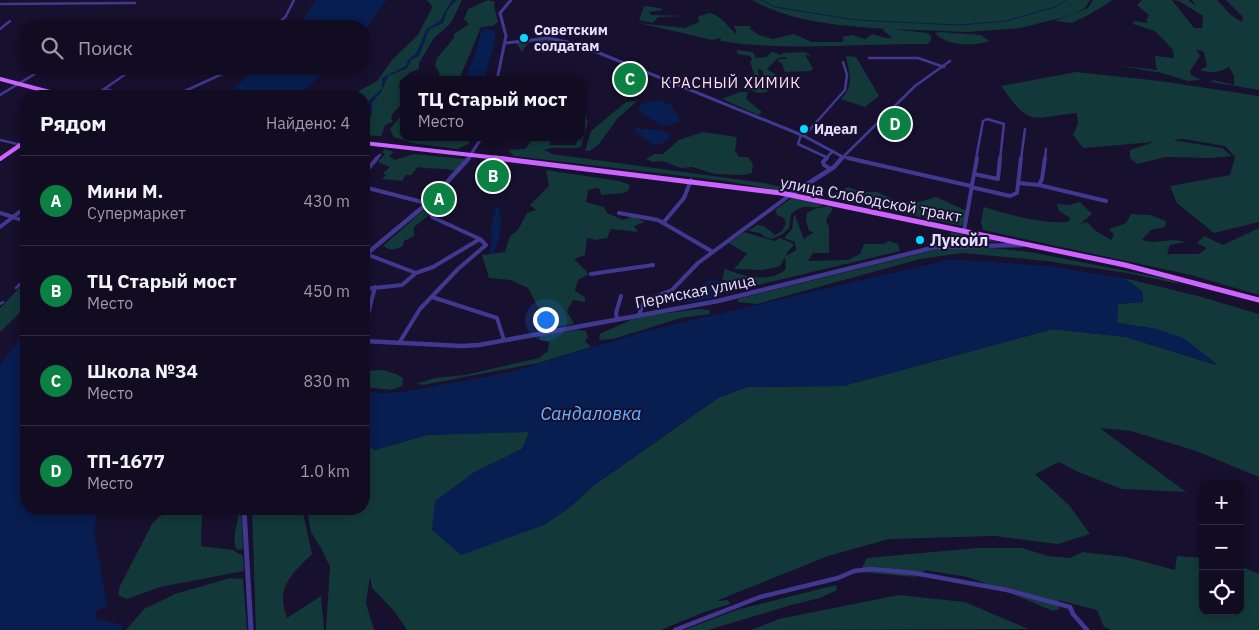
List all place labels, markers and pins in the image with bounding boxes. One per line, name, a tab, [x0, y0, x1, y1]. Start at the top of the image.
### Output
place label: Советским солдатам	[534, 21, 608, 55]
marker: Советским солдатам	[518, 32, 530, 44]
pin: C	[614, 60, 646, 98]
pin: D	[879, 105, 911, 143]
place label: Идеал	[814, 120, 858, 138]
marker: Идеал	[798, 123, 810, 135]
pin: B	[477, 157, 509, 195]
pin: A	[423, 180, 455, 218]
place label: Лукойл	[930, 230, 988, 250]
marker: Лукойл	[914, 234, 926, 246]

